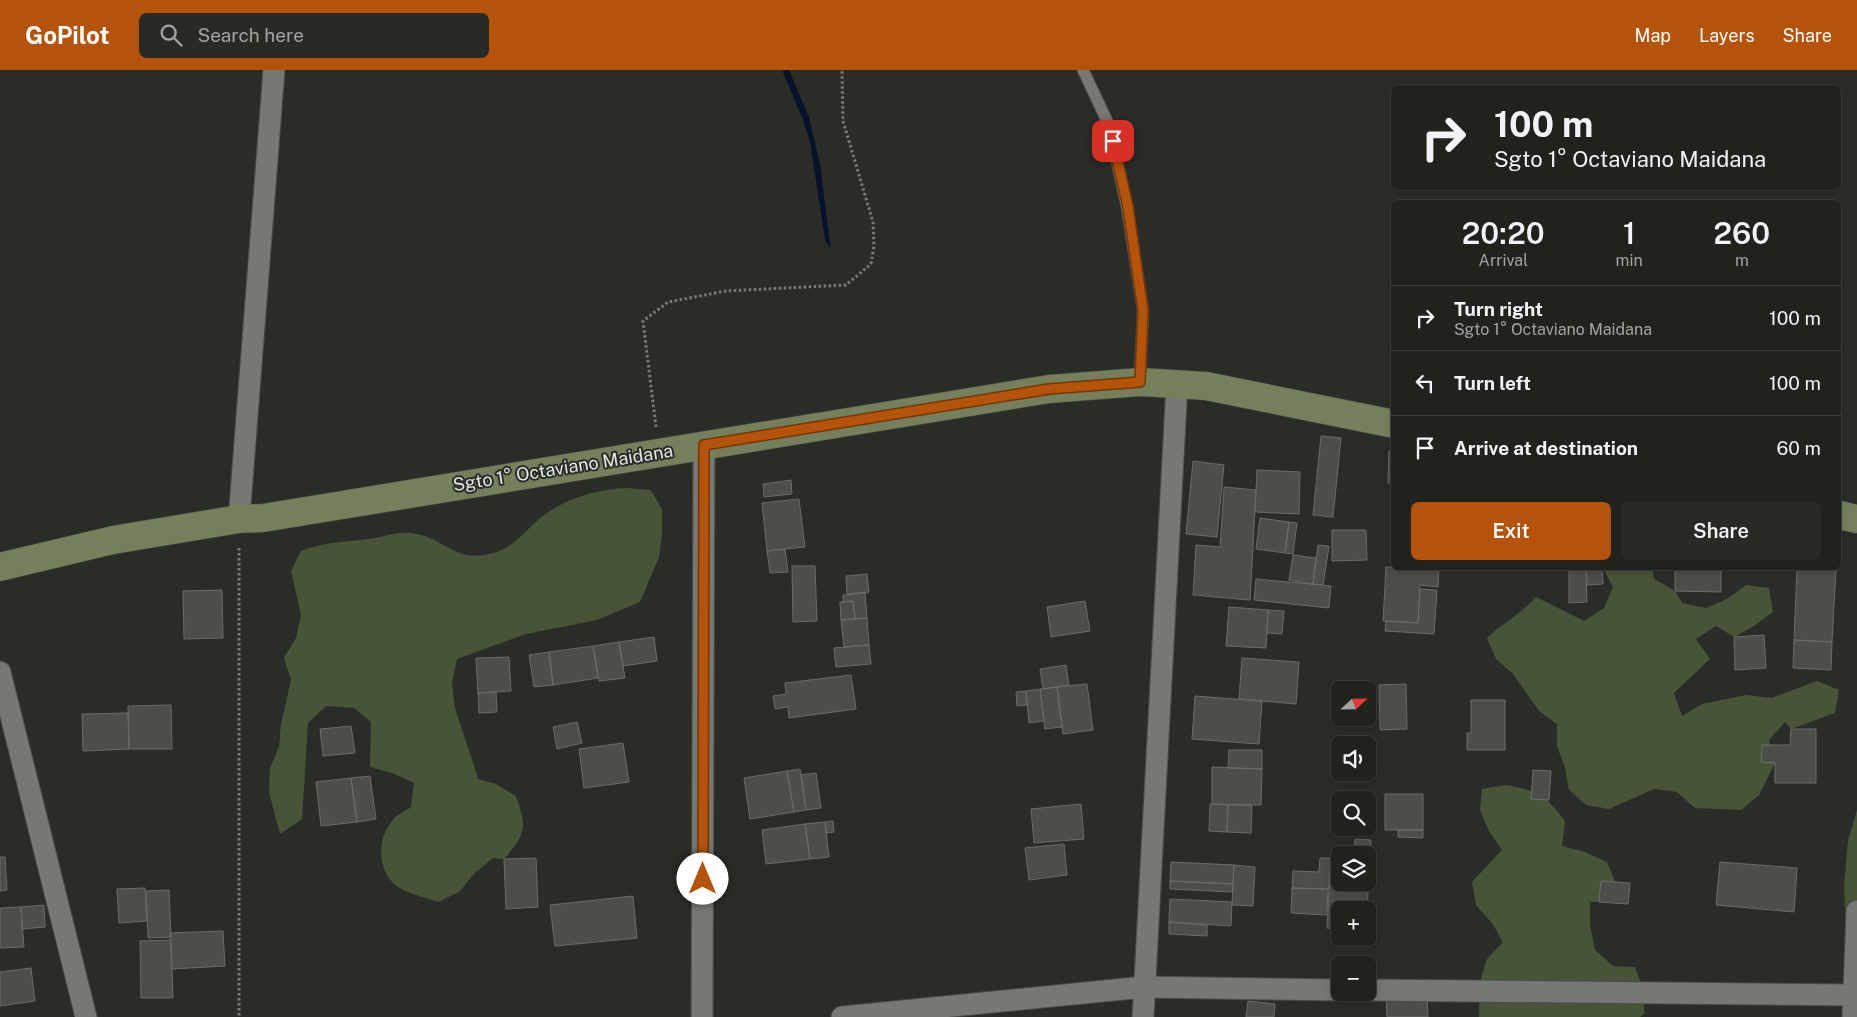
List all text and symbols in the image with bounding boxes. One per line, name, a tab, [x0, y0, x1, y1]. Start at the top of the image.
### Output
search box	[139, 13, 489, 58]
text: GoPilot	[25, 21, 109, 49]
icon: search	[157, 21, 185, 49]
text: Search here	[197, 24, 304, 46]
text: Map	[1635, 25, 1671, 46]
text: Layers	[1699, 25, 1755, 46]
text: Share	[1783, 25, 1832, 46]
text: 100 m	[1494, 104, 1593, 145]
icon: right	[1411, 105, 1476, 170]
pin	[1092, 120, 1134, 162]
icon: arrive	[1099, 127, 1127, 155]
text: Sgto 1° Octaviano Maidana	[1494, 146, 1766, 172]
text: 20:20	[1462, 215, 1545, 251]
text: 1	[1623, 215, 1635, 251]
text: 260	[1714, 215, 1770, 251]
text: Arrival	[1479, 251, 1528, 270]
text: min	[1616, 251, 1643, 270]
text: m	[1735, 251, 1749, 270]
text: Turn right	[1454, 298, 1543, 320]
icon: right	[1411, 304, 1439, 332]
text: 100 m	[1769, 307, 1821, 329]
text: Sgto 1° Octaviano Maidana	[1454, 320, 1652, 339]
icon: left	[1411, 369, 1439, 397]
text: Turn left	[1454, 372, 1531, 394]
text: 100 m	[1769, 372, 1821, 394]
icon: arrive	[1411, 434, 1439, 462]
text: Arrive at destination	[1454, 437, 1638, 459]
text: 60 m	[1777, 437, 1821, 459]
street label: Sgto 1° Octaviano Maidana	[451, 440, 675, 495]
button: Exit	[1411, 502, 1611, 560]
button: Share	[1621, 502, 1821, 560]
north arrow	[1331, 681, 1376, 726]
map controls	[1331, 681, 1376, 1001]
button: sound	[1331, 736, 1376, 781]
button: search	[1331, 791, 1376, 836]
button: layers	[1331, 846, 1376, 891]
position arrow	[676, 852, 728, 904]
button: +	[1331, 901, 1376, 946]
button: −	[1331, 956, 1376, 1001]

